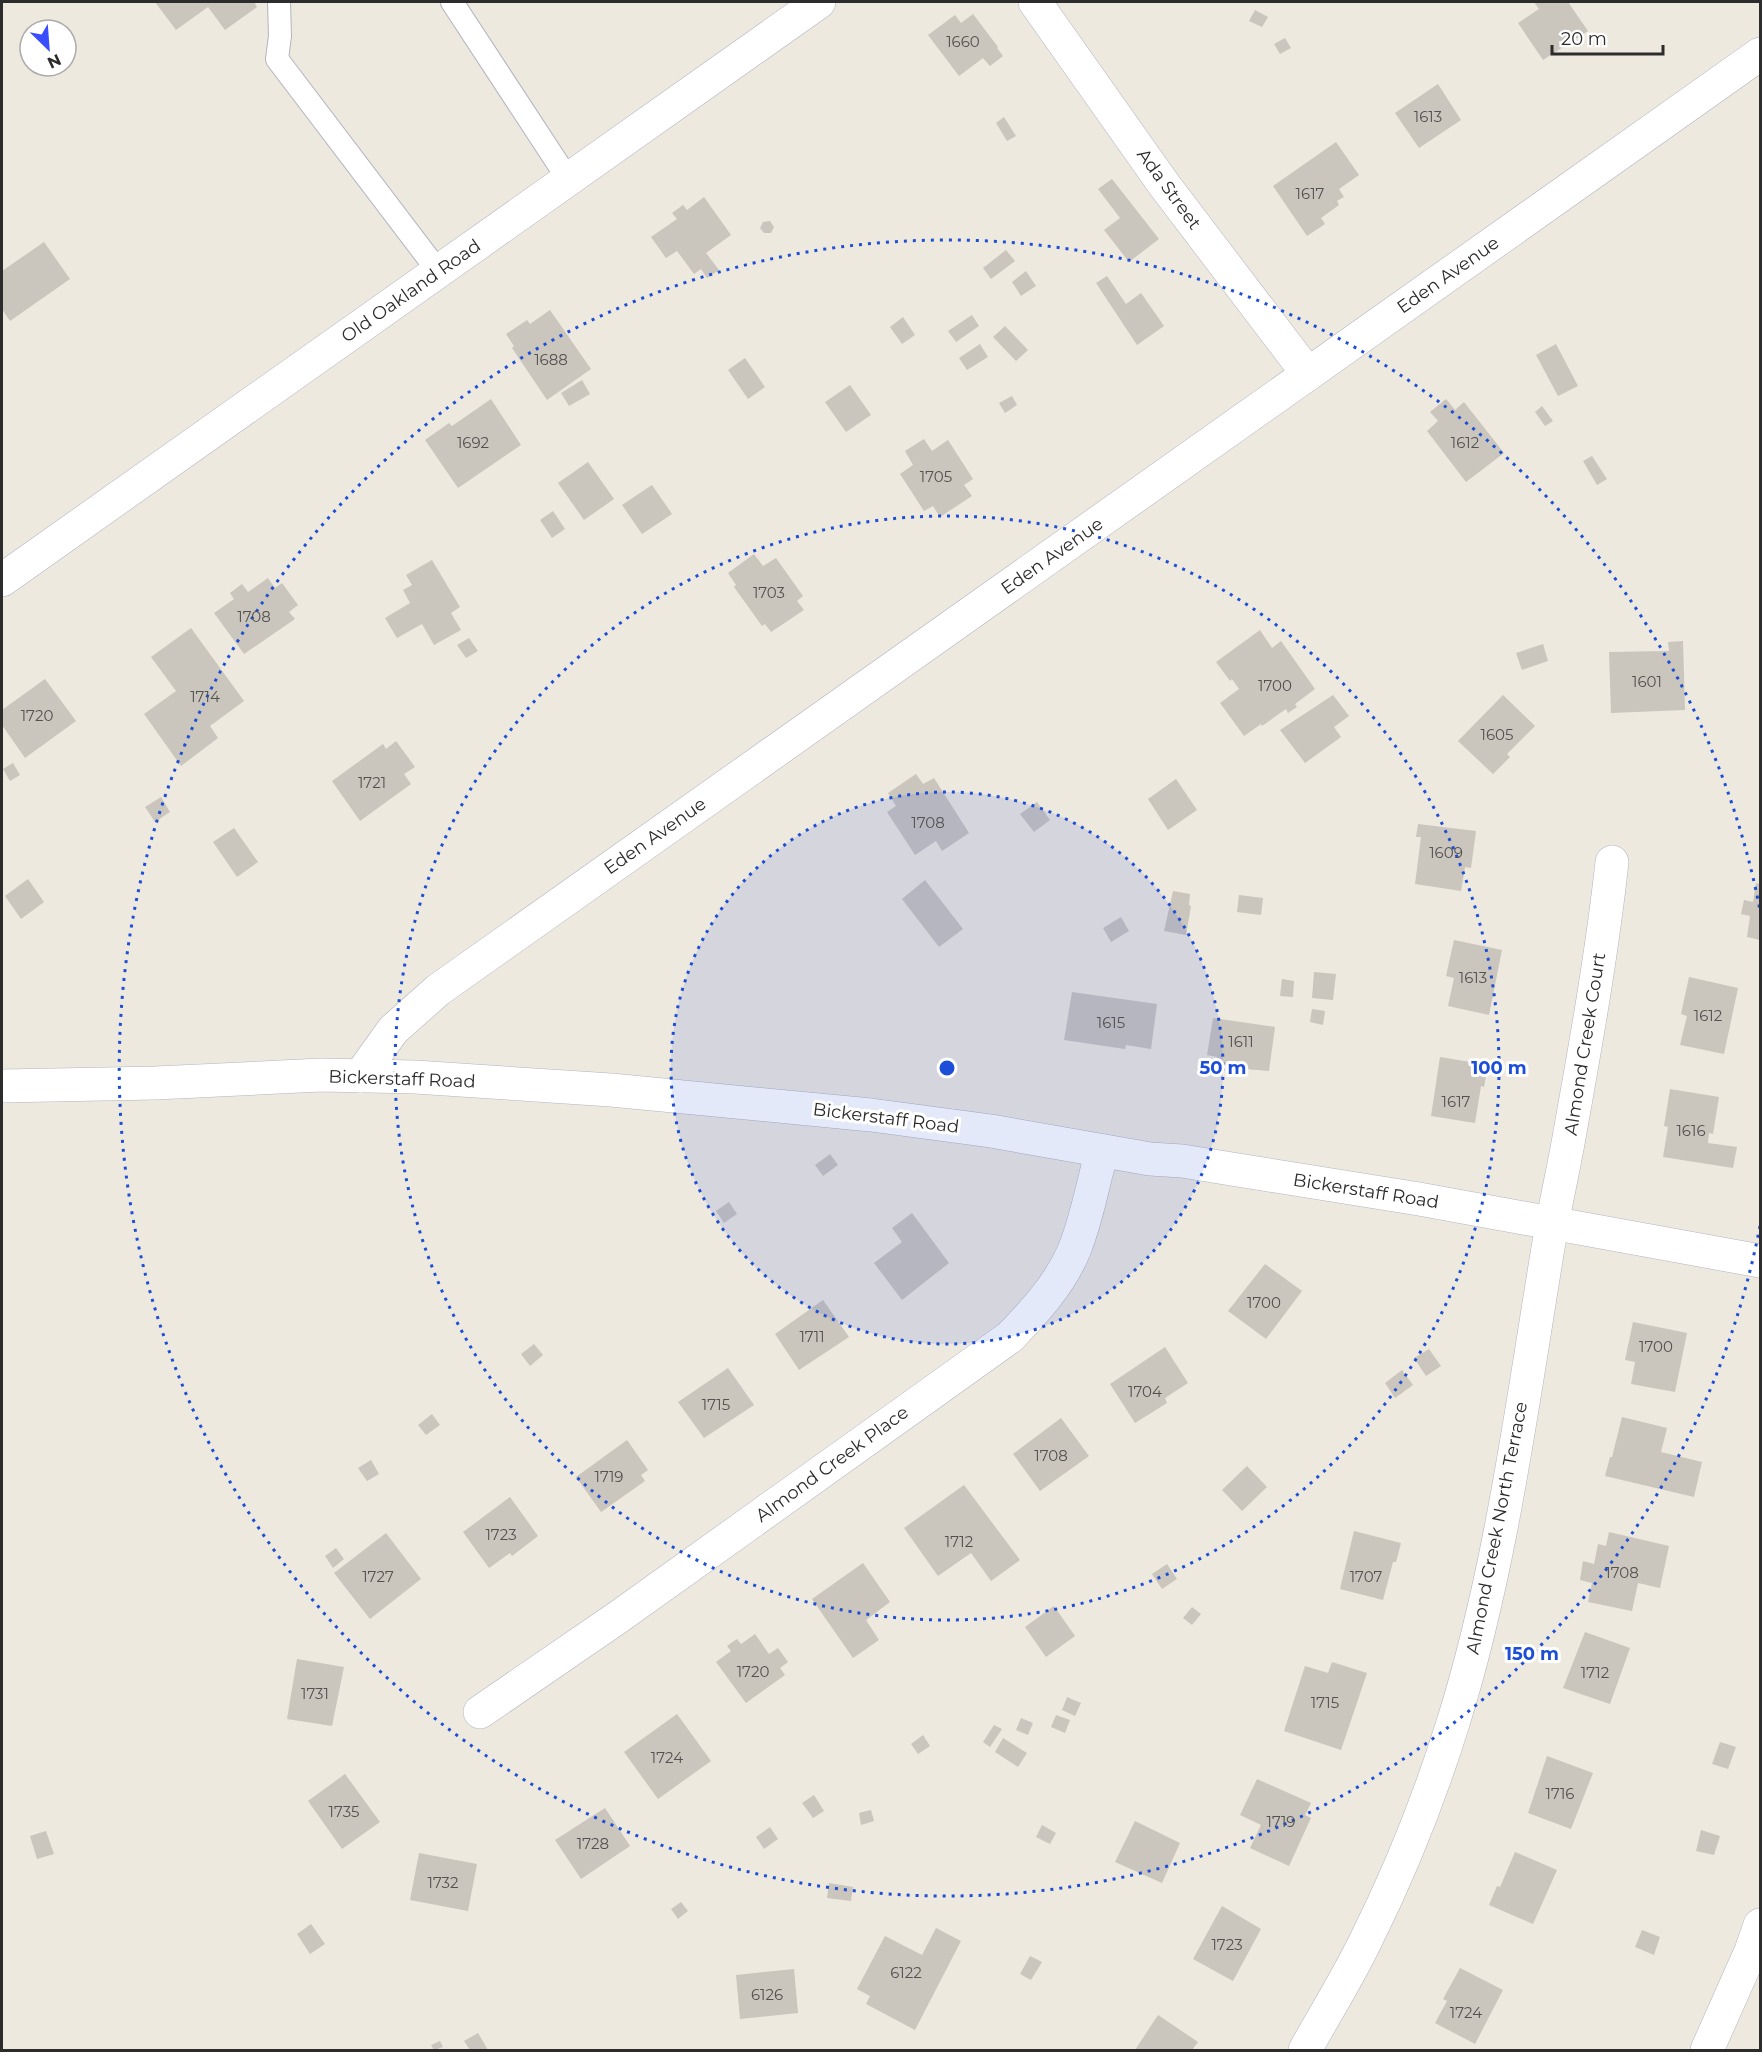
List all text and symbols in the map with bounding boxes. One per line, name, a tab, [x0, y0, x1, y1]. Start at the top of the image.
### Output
north arrow	[18, 18, 78, 78]
scale bar	[1552, 18, 1663, 56]
text: 20 m	[1561, 28, 1607, 50]
house number: 1660	[946, 32, 980, 51]
text: N	[44, 50, 64, 72]
house number: 1613	[1414, 107, 1442, 126]
street label: Ada Street	[1132, 144, 1206, 234]
house number: 1617	[1296, 184, 1325, 203]
street label: Eden Avenue	[1393, 232, 1503, 318]
street label: Old Oakland Road	[337, 235, 485, 347]
house number: 1688	[534, 350, 568, 369]
house number: 1692	[457, 433, 489, 452]
house number: 1612	[1451, 433, 1479, 452]
house number: 1705	[920, 467, 952, 486]
street label: Eden Avenue	[997, 513, 1107, 599]
house number: 1703	[753, 583, 785, 602]
house number: 1708	[237, 607, 271, 626]
house number: 1601	[1632, 672, 1662, 691]
house number: 1700	[1258, 676, 1292, 695]
house number: 1714	[190, 687, 220, 706]
house number: 1720	[21, 706, 53, 725]
house number: 1605	[1481, 725, 1513, 744]
house number: 1721	[358, 773, 386, 792]
street label: Eden Avenue	[600, 793, 710, 879]
house number: 1708	[911, 813, 945, 832]
house number: 1609	[1429, 843, 1463, 862]
street label: Almond Creek Court	[1560, 951, 1610, 1137]
house number: 1613	[1459, 968, 1487, 987]
house number: 1612	[1694, 1006, 1722, 1025]
house number: 1615	[1097, 1013, 1125, 1032]
house number: 1611	[1228, 1032, 1254, 1051]
text: 50 m	[1200, 1057, 1246, 1079]
text: 100 m	[1471, 1057, 1527, 1079]
centre of rings	[937, 1058, 957, 1078]
street label: Bickerstaff Road	[328, 1065, 476, 1093]
house number: 1617	[1442, 1092, 1471, 1111]
street label: Bickerstaff Road	[812, 1098, 960, 1138]
house number: 1616	[1676, 1121, 1706, 1140]
street label: Bickerstaff Road	[1292, 1169, 1440, 1213]
house number: 1700	[1247, 1293, 1281, 1312]
house number: 1711	[799, 1327, 825, 1346]
house number: 1700	[1639, 1337, 1673, 1356]
house number: 1704	[1128, 1382, 1162, 1401]
house number: 1715	[702, 1395, 730, 1414]
street label: Almond Creek North Terrace	[1462, 1400, 1532, 1656]
street label: Almond Creek Place	[751, 1401, 913, 1527]
house number: 1708	[1034, 1446, 1068, 1465]
house number: 1719	[595, 1467, 623, 1486]
house number: 1723	[485, 1525, 517, 1544]
house number: 1712	[945, 1532, 973, 1551]
house number: 1708	[1605, 1563, 1639, 1582]
house number: 1727	[362, 1567, 394, 1586]
house number: 1707	[1350, 1567, 1382, 1586]
text: 150 m	[1505, 1643, 1559, 1665]
house number: 1720	[737, 1662, 769, 1681]
house number: 1712	[1581, 1663, 1609, 1682]
house number: 1731	[301, 1684, 329, 1703]
house number: 1715	[1311, 1693, 1339, 1712]
house number: 1724	[651, 1748, 683, 1767]
house number: 1716	[1546, 1784, 1574, 1803]
house number: 1735	[329, 1802, 359, 1821]
house number: 1719	[1267, 1812, 1295, 1831]
house number: 1728	[577, 1834, 609, 1853]
house number: 1732	[427, 1873, 459, 1892]
house number: 1723	[1211, 1935, 1243, 1954]
house number: 6122	[890, 1963, 922, 1982]
house number: 6126	[751, 1985, 783, 2004]
house number: 1724	[1450, 2003, 1482, 2022]

